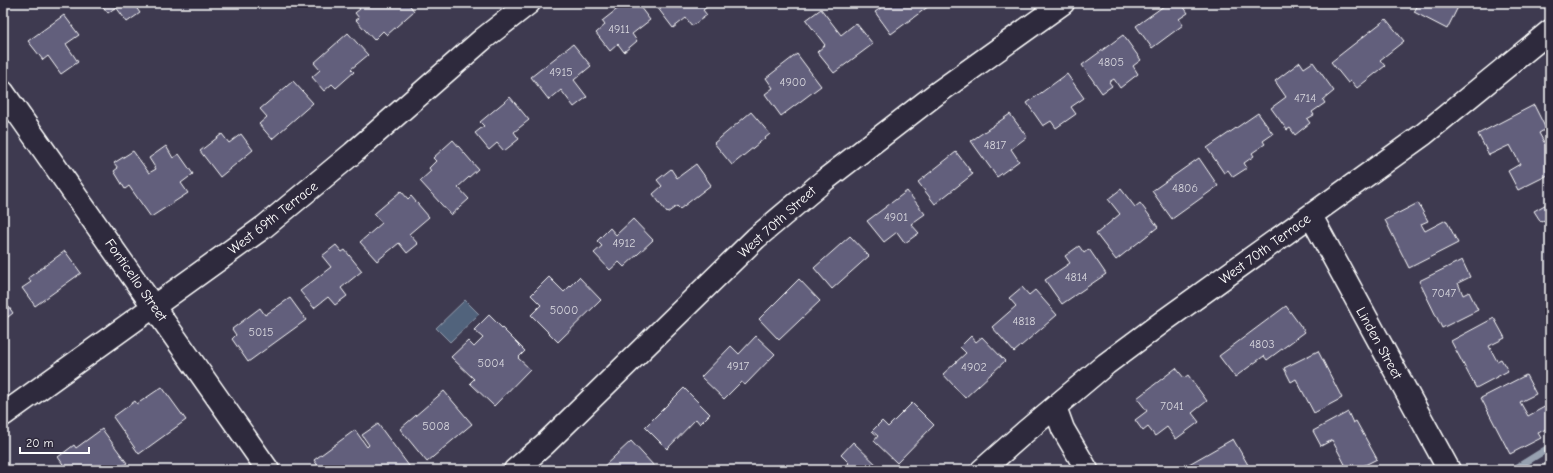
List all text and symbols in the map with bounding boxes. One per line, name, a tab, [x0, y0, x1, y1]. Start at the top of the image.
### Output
house number: 4911	[608, 22, 630, 36]
house number: 4805	[1098, 55, 1124, 69]
house number: 4915	[549, 65, 573, 79]
house number: 4900	[780, 75, 806, 89]
house number: 4714	[1294, 91, 1316, 105]
house number: 4817	[984, 138, 1007, 152]
street label: West 69th Terrace	[225, 178, 321, 258]
house number: 4806	[1172, 181, 1198, 195]
street label: West 70th Street	[734, 182, 820, 261]
house number: 4901	[884, 210, 908, 224]
street label: West 70th Terrace	[1216, 210, 1314, 288]
street label: Fonticello Street	[101, 236, 171, 325]
house number: 4912	[612, 236, 636, 250]
house number: 4814	[1065, 270, 1087, 284]
house number: 7047	[1432, 286, 1457, 300]
house number: 5000	[550, 303, 578, 317]
street label: Linden Street	[1352, 304, 1406, 383]
house number: 4818	[1013, 314, 1035, 328]
house number: 5015	[248, 325, 274, 339]
house number: 4803	[1249, 337, 1275, 351]
house number: 5004	[478, 356, 505, 370]
house number: 4917	[727, 359, 750, 373]
house number: 4902	[961, 360, 987, 374]
house number: 7041	[1160, 399, 1184, 413]
house number: 5008	[422, 419, 450, 433]
scale bar	[20, 429, 89, 455]
text: 20 m	[26, 436, 54, 450]

